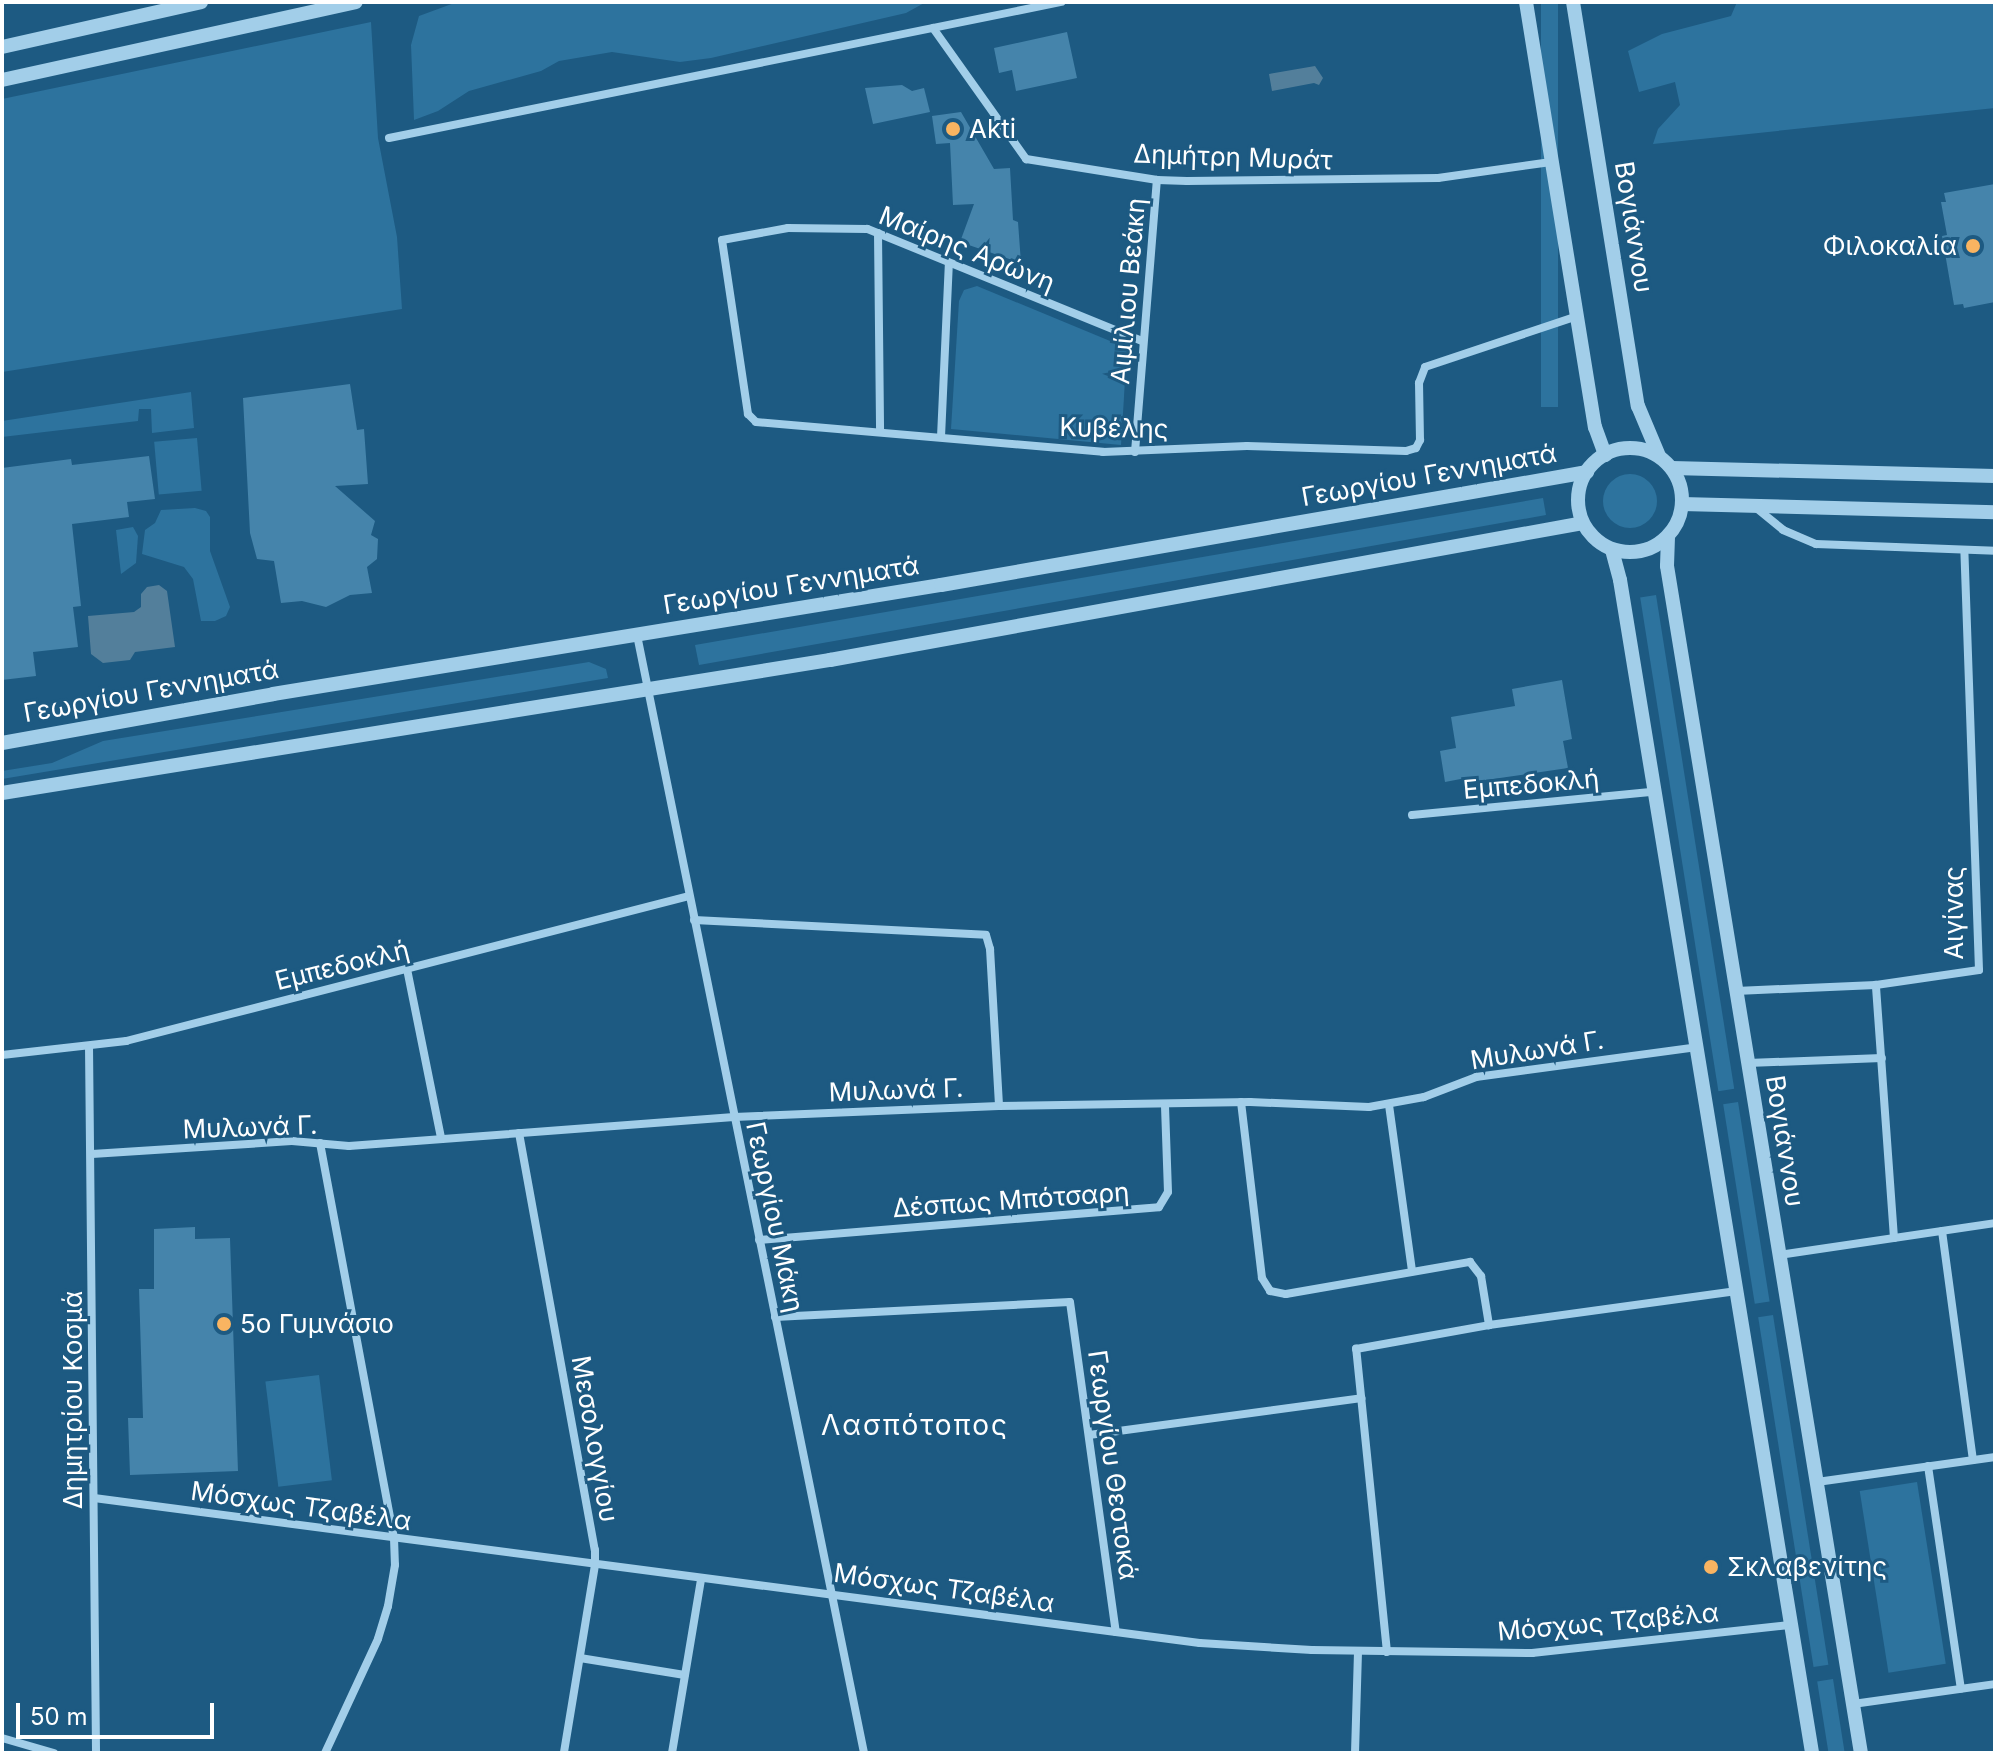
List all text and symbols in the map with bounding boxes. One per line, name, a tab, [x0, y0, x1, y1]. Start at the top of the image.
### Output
place label: Akti	[969, 113, 1016, 145]
marker: Akti	[944, 120, 962, 138]
street label: Δημήτρη Μυράτ	[1133, 138, 1333, 176]
street label: Βογιάννου	[1608, 159, 1660, 295]
street label: Αιμίλιου Βεάκη	[1104, 197, 1152, 385]
street label: Μαίρης Αρώνη	[875, 200, 1059, 298]
place label: Φιλοκαλία	[1823, 230, 1957, 262]
marker: Φιλοκαλία	[1964, 237, 1982, 255]
street label: Κυβέλης	[1059, 411, 1169, 445]
street label: Γεωργίου Γεννηματά	[1299, 437, 1559, 513]
street label: Γεωργίου Γεννηματά	[661, 549, 921, 621]
street label: Γεωργίου Γεννηματά	[21, 653, 281, 729]
street label: Εμπεδοκλή	[1462, 762, 1600, 806]
street label: Αιγίνας	[1938, 866, 1970, 960]
street label: Εμπεδοκλή	[272, 933, 412, 997]
street label: Μυλωνά Γ.	[1468, 1024, 1606, 1076]
street label: Μυλωνά Γ.	[828, 1072, 964, 1108]
street label: Βογιάννου	[1759, 1073, 1811, 1209]
street label: Μυλωνά Γ.	[182, 1109, 318, 1145]
street label: Γεωργίου Μάκη	[740, 1119, 810, 1315]
street label: Δέσπως Μπότσαρη	[892, 1176, 1130, 1224]
street label: Δημητρίου Κοσμά	[57, 1291, 89, 1509]
place label: 5ο Γυμνάσιο	[240, 1308, 394, 1340]
marker: 5ο Γυμνάσιο	[215, 1315, 233, 1333]
street label: Γεωργίου Θεοτοκά	[1081, 1348, 1145, 1582]
street label: Μεσολογγίου	[565, 1353, 625, 1525]
district label: Λασπότοπος	[821, 1408, 1009, 1442]
street label: Μόσχως Τζαβέλα	[189, 1475, 413, 1537]
place label: Σκλαβενίτης	[1727, 1551, 1887, 1583]
street label: Μόσχως Τζαβέλα	[832, 1557, 1056, 1619]
marker: Σκλαβενίτης	[1702, 1558, 1720, 1576]
street label: Μόσχως Τζαβέλα	[1496, 1597, 1720, 1647]
scale bar	[20, 1687, 218, 1737]
text: 50 m	[30, 1702, 88, 1731]

